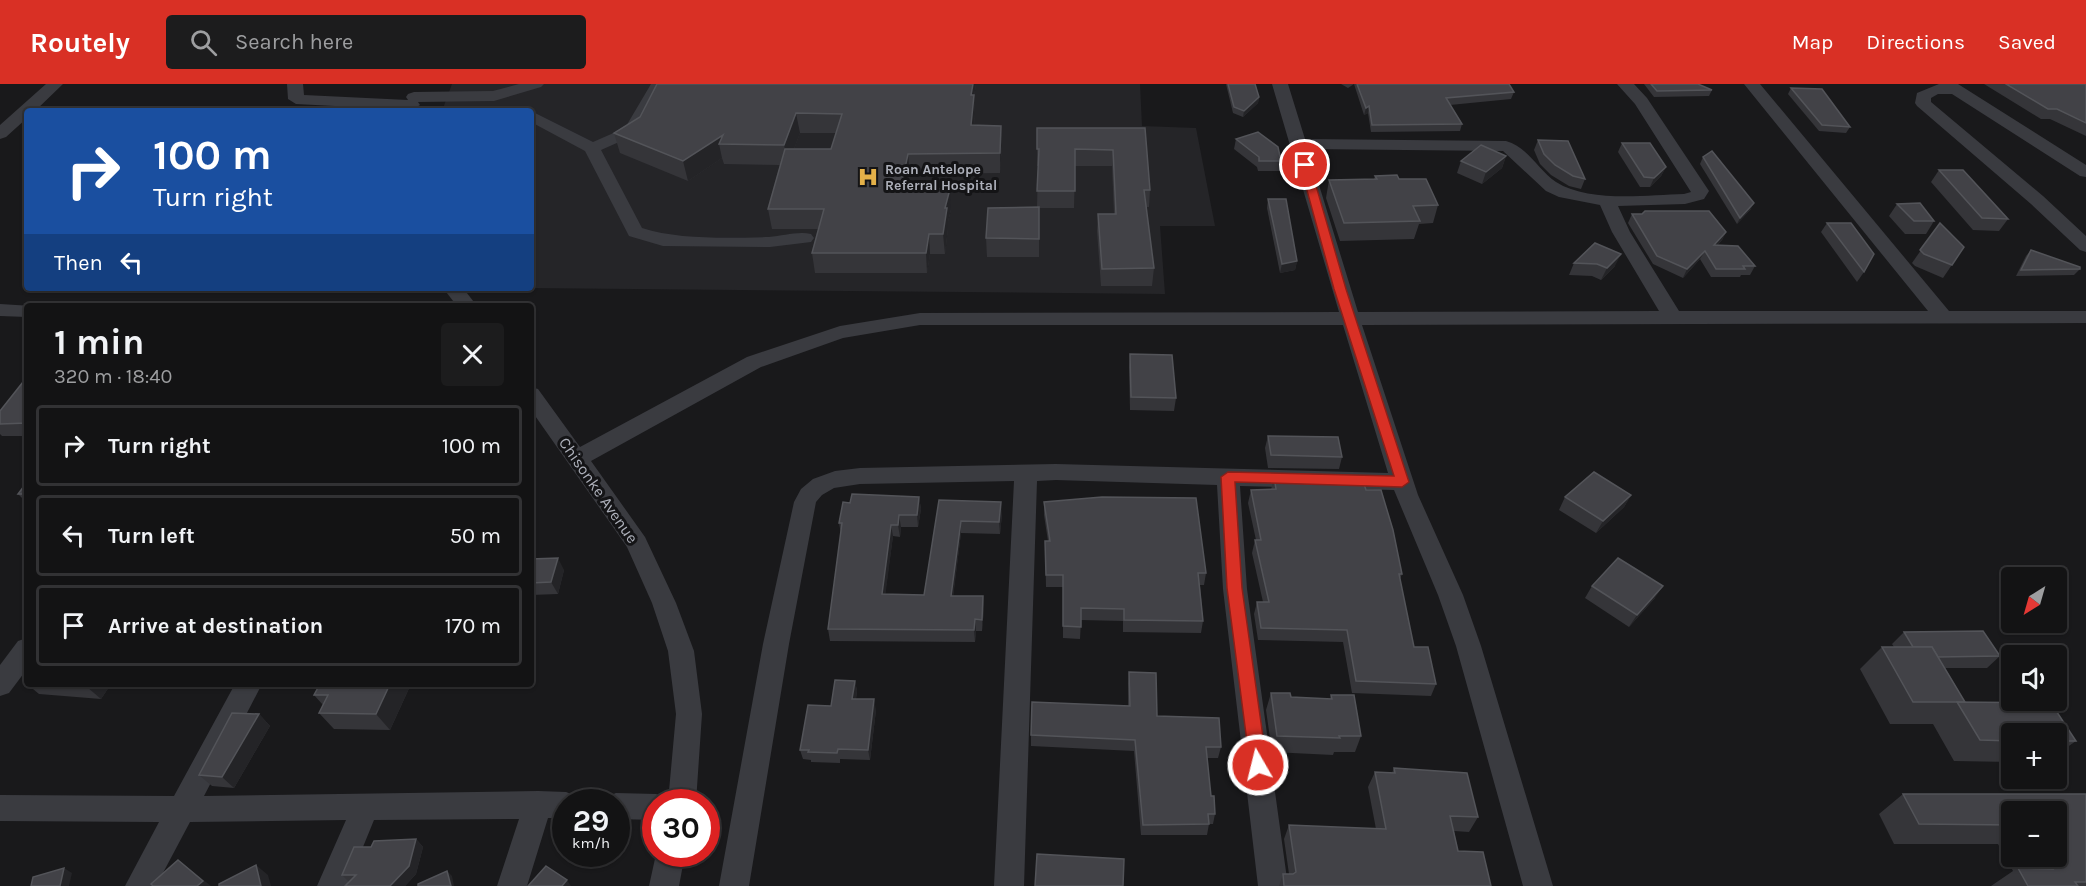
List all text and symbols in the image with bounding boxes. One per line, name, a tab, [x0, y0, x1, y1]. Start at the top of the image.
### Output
search box	[166, 15, 586, 69]
text: Routely	[30, 26, 130, 59]
icon: search	[187, 26, 220, 59]
text: Search here	[235, 29, 353, 55]
text: Map	[1792, 30, 1833, 54]
text: Directions	[1866, 30, 1965, 54]
text: Saved	[1998, 30, 2056, 54]
text: 100 m	[153, 130, 272, 180]
icon: right	[54, 132, 132, 210]
pin	[1279, 139, 1330, 190]
icon: arrive	[1288, 148, 1321, 181]
place label: Roan Antelope Referral Hospital	[885, 161, 997, 194]
hospital icon: Roan Antelope Referral Hospital	[856, 165, 880, 189]
text: Turn right	[153, 181, 273, 213]
icon: left	[115, 246, 148, 279]
text: Then	[54, 250, 103, 276]
text: 1 min	[54, 321, 144, 363]
button: close	[441, 323, 504, 386]
text: 320 m · 18:40	[54, 365, 172, 388]
icon: right	[57, 429, 90, 462]
text: Turn right	[108, 433, 211, 459]
text: 100 m	[442, 433, 501, 459]
street label: Chisonke Avenue	[555, 434, 642, 547]
icon: left	[57, 519, 90, 552]
text: Turn left	[108, 523, 195, 549]
text: 50 m	[450, 523, 501, 549]
north arrow	[2001, 567, 2067, 633]
map controls	[2001, 567, 2067, 867]
icon: arrive	[57, 609, 90, 642]
text: Arrive at destination	[108, 613, 323, 639]
text: 170 m	[445, 613, 501, 639]
button: sound	[2001, 645, 2067, 711]
button: +	[2001, 723, 2067, 789]
position arrow	[1226, 733, 1290, 797]
speed limit sign: 30	[642, 789, 720, 867]
button: −	[2001, 801, 2067, 867]
text: 29	[573, 803, 609, 839]
text: km/h	[572, 834, 610, 852]

